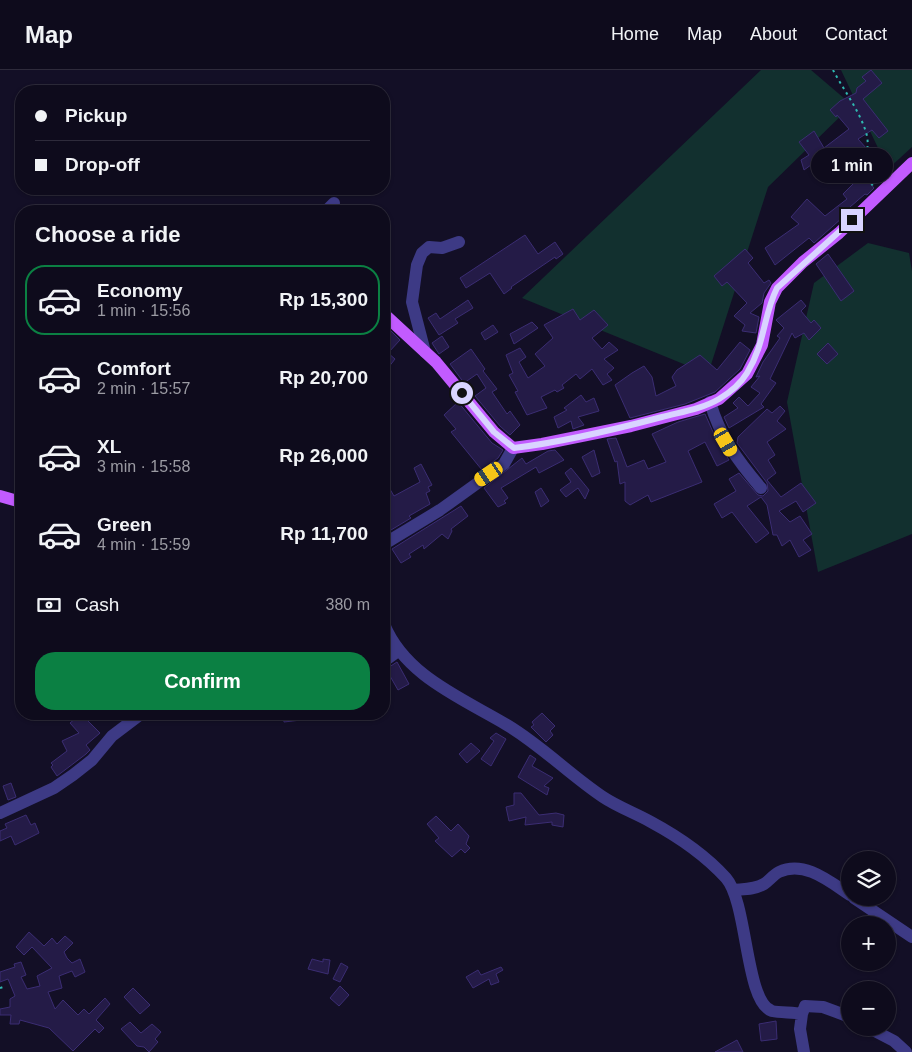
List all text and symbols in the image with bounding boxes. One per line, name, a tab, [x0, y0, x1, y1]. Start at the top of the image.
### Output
text: Map	[25, 21, 73, 48]
text: Home	[611, 24, 659, 44]
text: Map	[687, 24, 722, 44]
text: About	[750, 24, 797, 44]
text: Contact	[825, 24, 887, 44]
text: Pickup	[65, 105, 127, 126]
callout: 1 min	[811, 148, 893, 182]
text: Drop-off	[65, 154, 140, 175]
text: 1 min	[831, 157, 873, 174]
route end	[841, 209, 863, 231]
text: Choose a ride	[35, 222, 180, 247]
icon: car	[37, 278, 82, 323]
text: Economy	[97, 280, 183, 301]
text: Rp 15,300	[279, 289, 368, 310]
text: 1 min · 15:56	[97, 302, 190, 319]
icon: car	[37, 356, 82, 401]
text: Comfort	[97, 358, 171, 379]
text: Rp 20,700	[279, 367, 368, 388]
text: 2 min · 15:57	[97, 380, 190, 397]
route start	[451, 382, 473, 404]
car	[712, 425, 739, 459]
icon: car	[37, 434, 82, 479]
text: XL	[97, 436, 121, 457]
text: Rp 26,000	[279, 445, 368, 466]
text: 3 min · 15:58	[97, 458, 190, 475]
car	[472, 459, 505, 489]
icon: car	[37, 512, 82, 557]
text: Green	[97, 514, 152, 535]
text: Rp 11,700	[280, 523, 368, 544]
text: 4 min · 15:59	[97, 536, 190, 553]
icon: cash	[35, 591, 63, 619]
text: Cash	[75, 594, 119, 615]
text: 380 m	[326, 596, 370, 613]
button: Confirm	[35, 652, 370, 710]
map controls	[841, 851, 896, 1036]
button: layers	[841, 851, 896, 906]
button: +	[841, 916, 896, 971]
button: −	[841, 981, 896, 1036]

